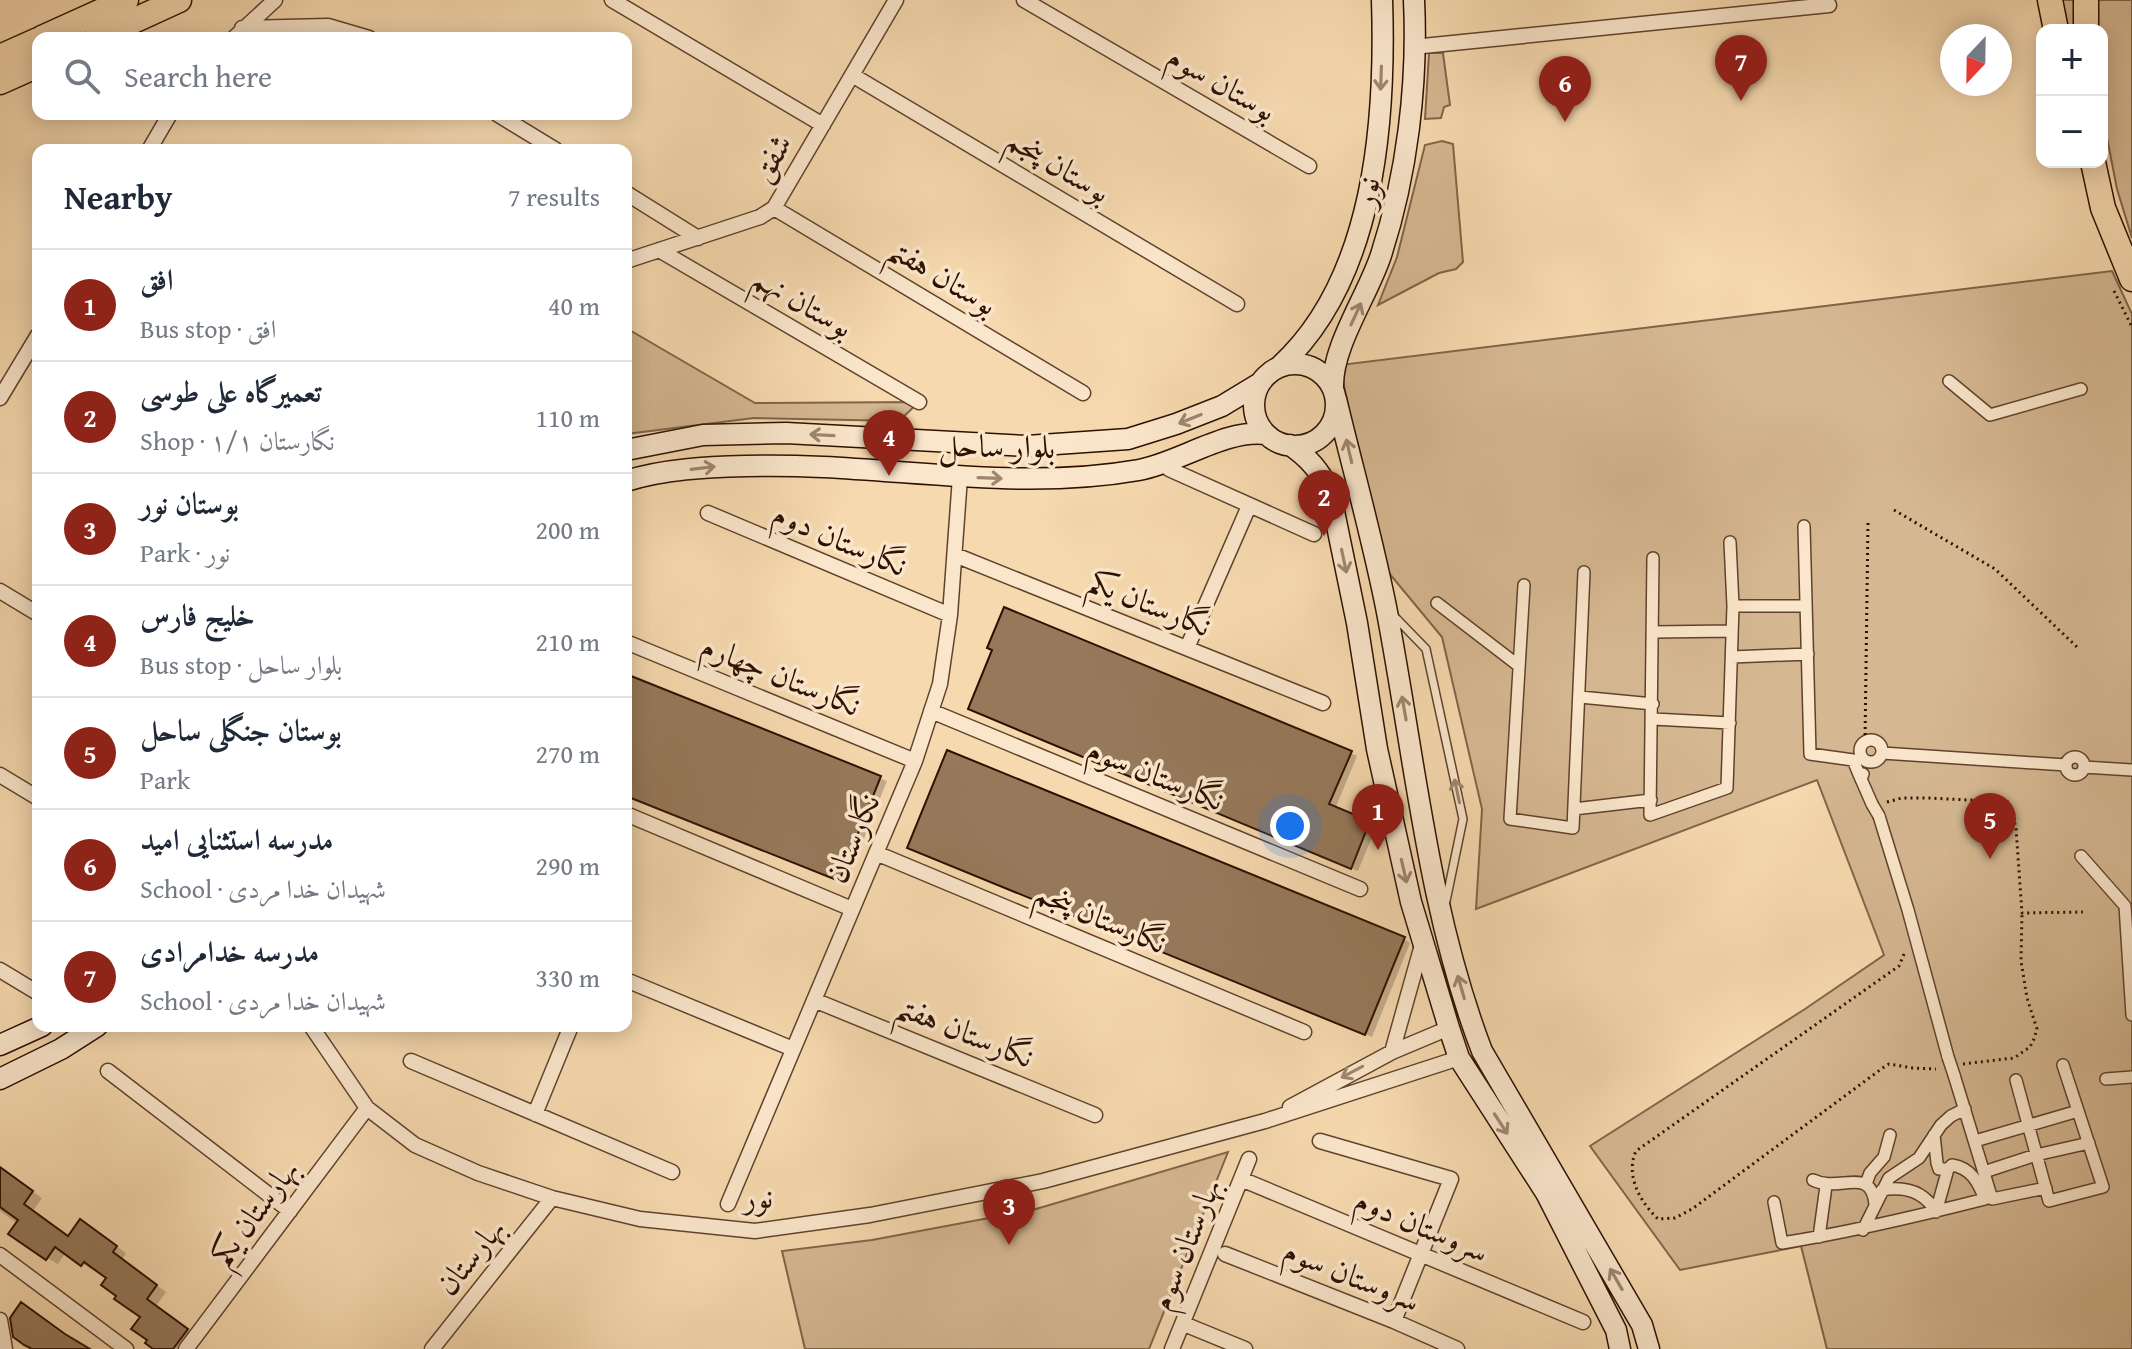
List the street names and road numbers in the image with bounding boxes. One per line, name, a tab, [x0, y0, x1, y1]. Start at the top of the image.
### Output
street label: بوستان سوم	[1156, 32, 1286, 137]
street label: بوستان پنجم	[995, 115, 1120, 220]
street label: شفق	[738, 124, 803, 191]
street label: نور	[1339, 172, 1392, 214]
street label: بوستان هفتم	[875, 224, 1007, 334]
street label: بوستان نهم	[741, 254, 862, 355]
street label: بلوار ساحل	[938, 421, 1056, 470]
street label: نگارستان دوم	[764, 489, 915, 593]
street label: نگارستان یکم	[1079, 557, 1219, 655]
street label: نگارستان چهارم	[692, 621, 868, 733]
street label: نگارستان سوم	[1079, 725, 1232, 827]
street label: نگارستان	[812, 786, 891, 890]
street label: نگارستان پنجم	[1025, 868, 1174, 972]
street label: نگارستان هفتم	[886, 982, 1041, 1088]
street label: بهارستان یکم	[198, 1148, 315, 1280]
street label: بهارستان سوم	[1137, 1170, 1237, 1319]
street label: نور	[739, 1172, 774, 1221]
street label: سروستان دوم	[1346, 1175, 1497, 1278]
street label: بهارستان	[423, 1206, 516, 1305]
street label: سروستان سوم	[1275, 1226, 1428, 1328]

